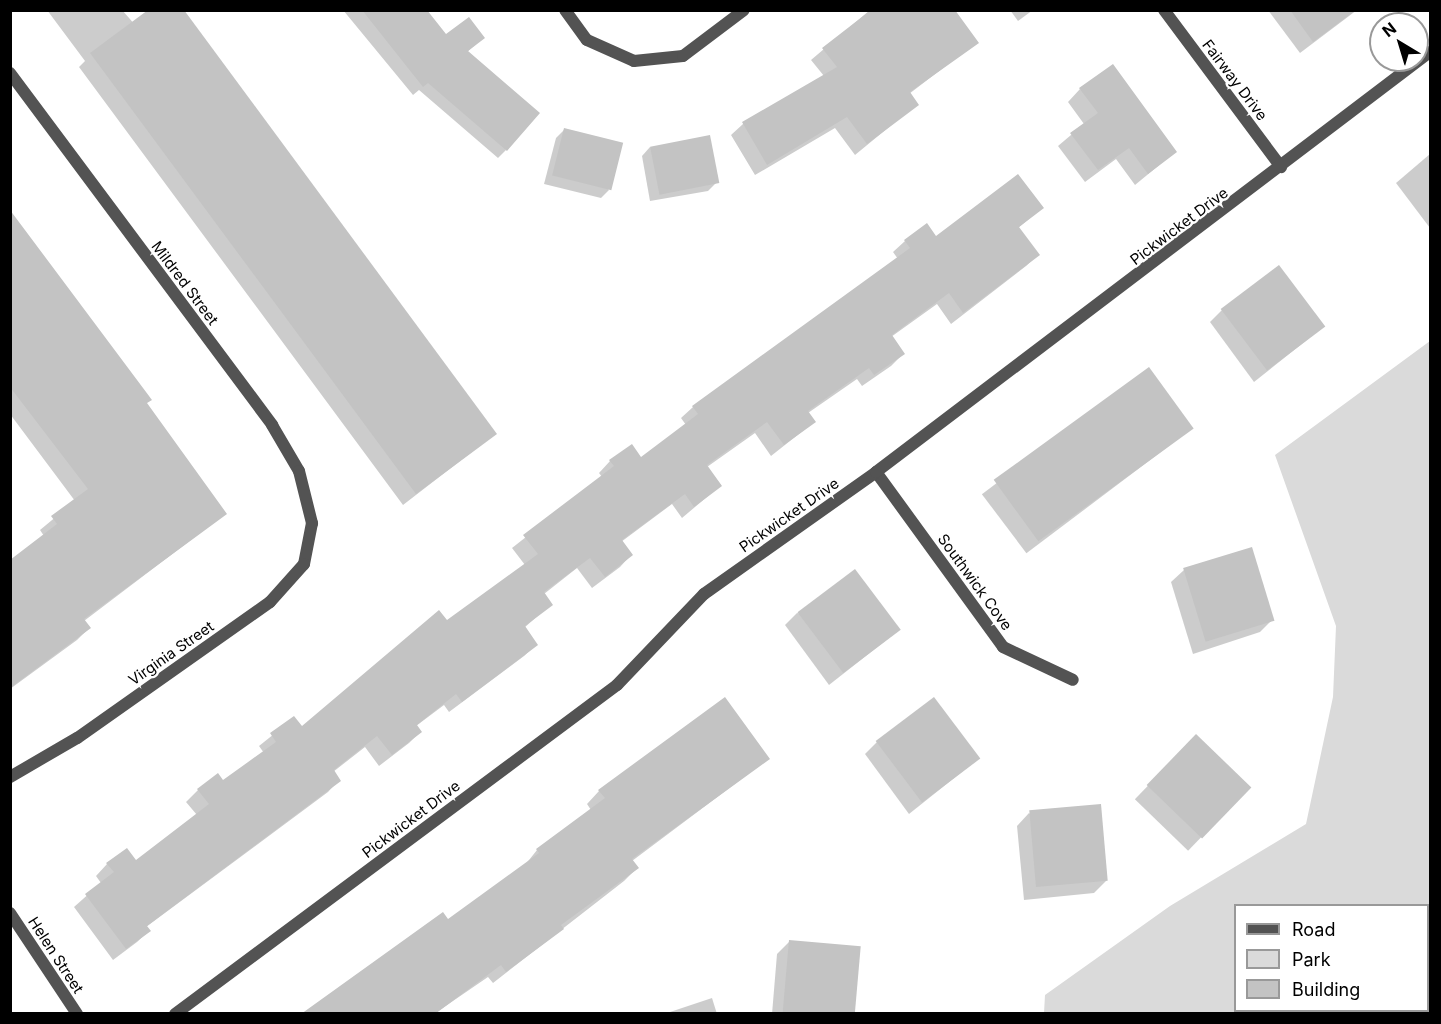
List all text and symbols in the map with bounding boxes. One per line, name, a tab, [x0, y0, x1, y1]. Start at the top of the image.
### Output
north arrow	[1369, 12, 1429, 72]
text: N	[1378, 18, 1400, 41]
street label: Fairway Drive	[1199, 36, 1271, 124]
street label: Pickwicket Drive	[1127, 183, 1231, 269]
street label: Mildred Street	[148, 238, 222, 328]
street label: Pickwicket Drive	[736, 474, 842, 556]
street label: Southwick Cove	[934, 530, 1016, 634]
street label: Virginia Street	[125, 617, 217, 689]
street label: Pickwicket Drive	[359, 776, 463, 862]
legend	[1234, 904, 1429, 1012]
street label: Helen Street	[25, 913, 87, 997]
text: Road	[1292, 919, 1335, 940]
text: Park	[1292, 949, 1331, 970]
text: Building	[1292, 979, 1360, 1000]

